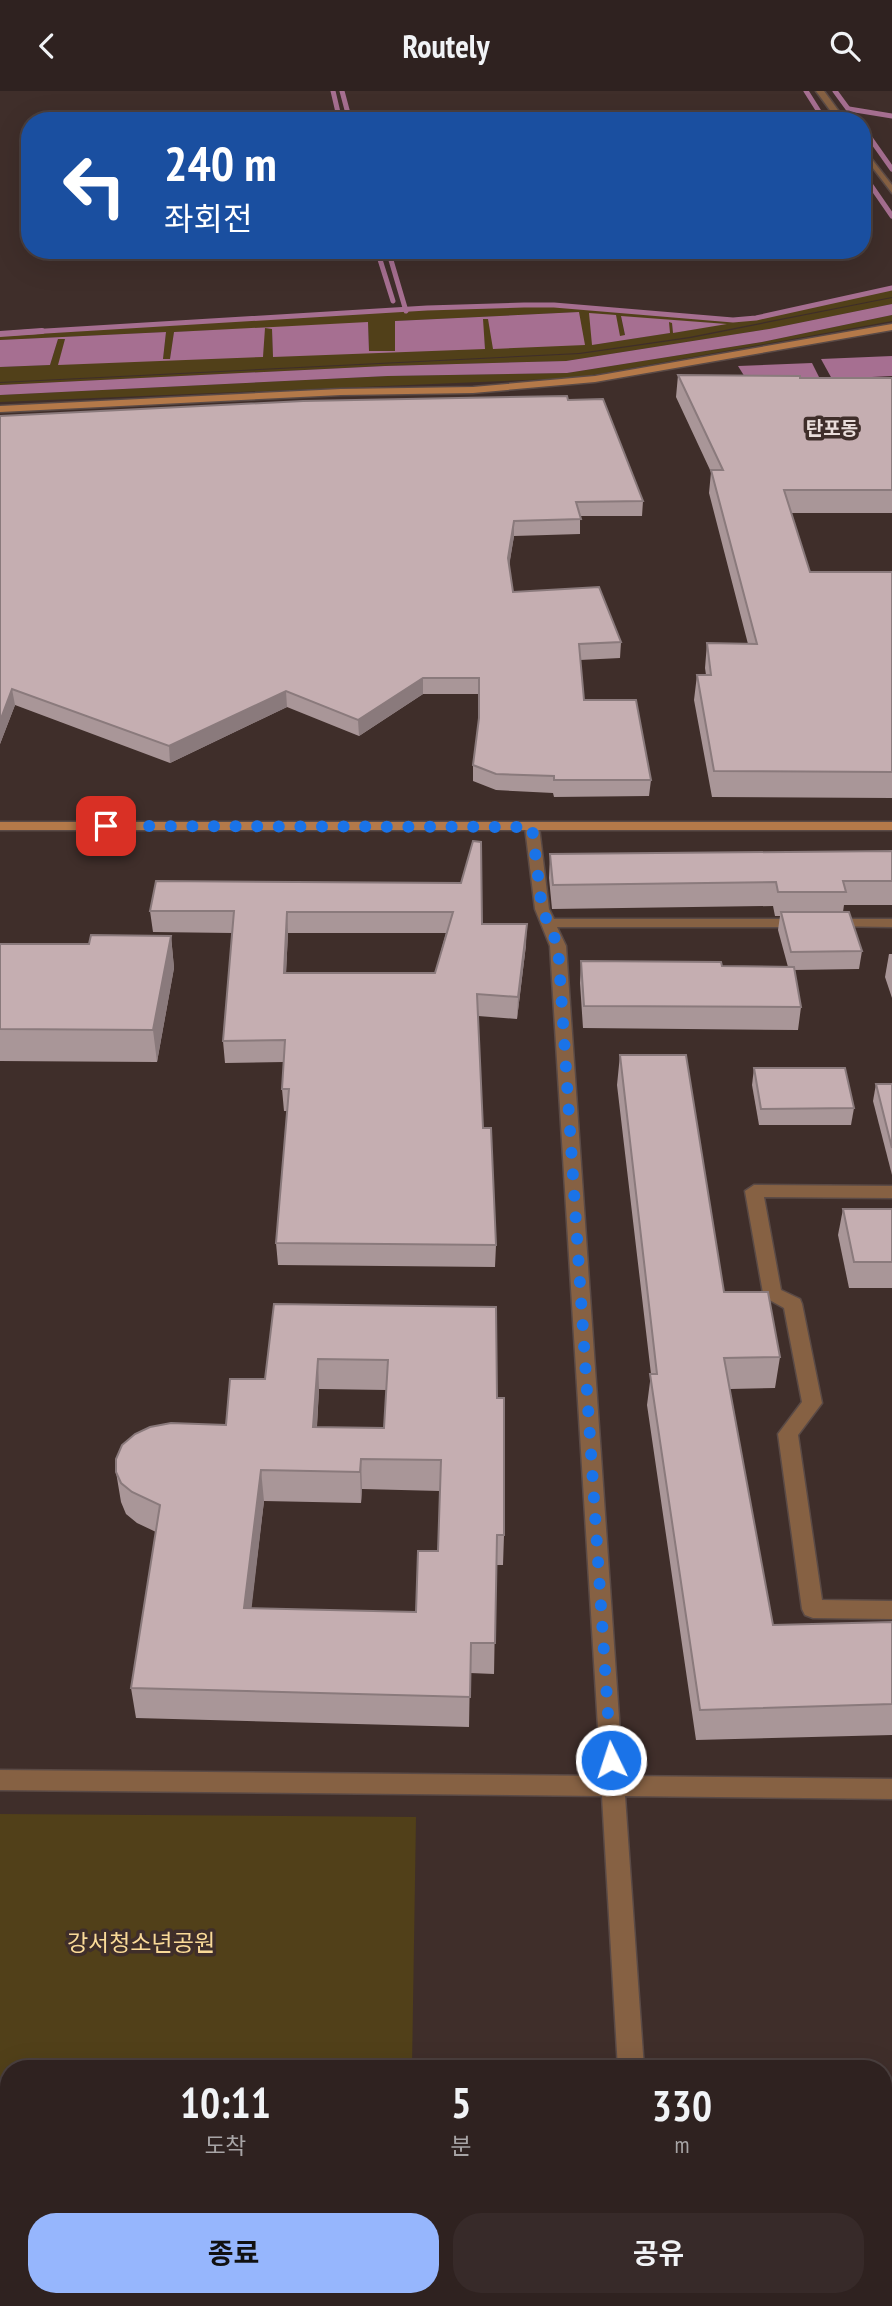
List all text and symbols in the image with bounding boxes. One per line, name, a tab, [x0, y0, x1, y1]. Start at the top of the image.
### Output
text: Routely	[403, 25, 489, 67]
icon: back	[28, 27, 66, 65]
icon: search	[826, 27, 864, 65]
text: 240 m	[164, 131, 277, 195]
icon: left	[49, 140, 140, 231]
text: 좌회전	[164, 197, 252, 239]
district label: 탄포동	[806, 416, 858, 440]
pin	[76, 796, 136, 856]
icon: arrive	[87, 807, 125, 845]
position arrow	[574, 1723, 648, 1797]
park label: 강서청소년공원	[67, 1928, 215, 1957]
text: 10:11	[180, 2075, 271, 2130]
text: 5	[451, 2075, 471, 2130]
text: 330	[652, 2078, 712, 2133]
text: m	[674, 2130, 689, 2159]
text: 도착	[204, 2131, 247, 2160]
text: 분	[451, 2131, 472, 2160]
button: 종료	[28, 2213, 439, 2293]
button: 공유	[453, 2213, 864, 2293]

